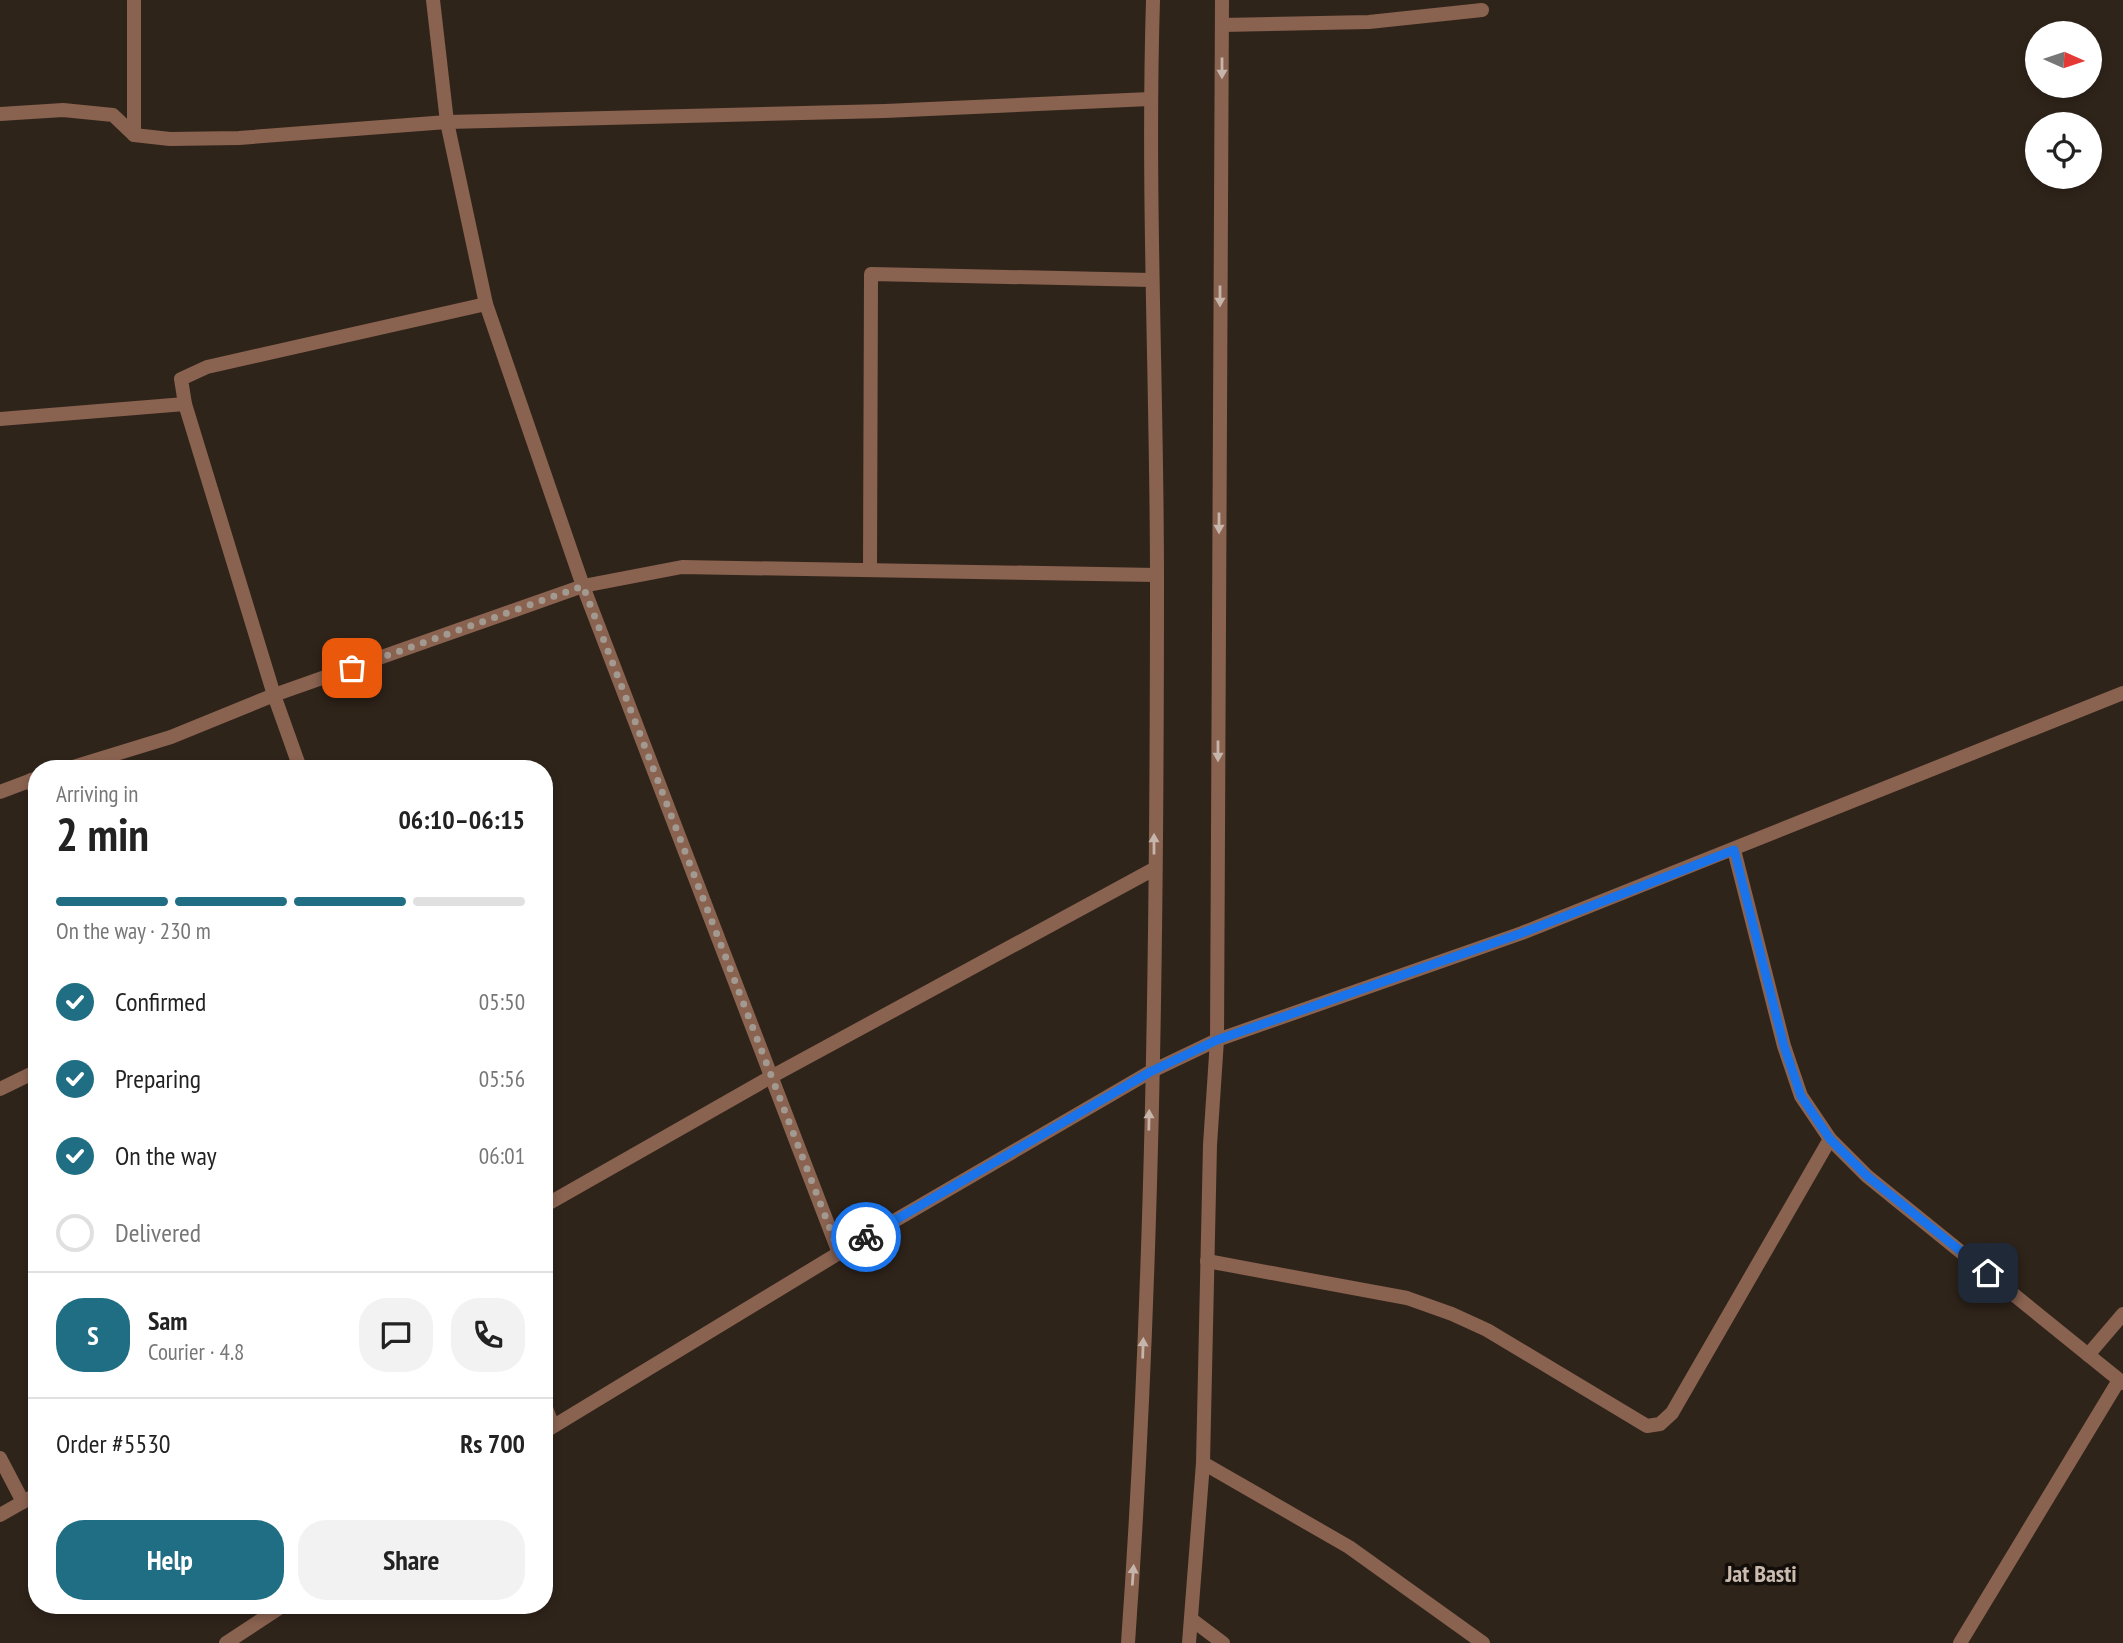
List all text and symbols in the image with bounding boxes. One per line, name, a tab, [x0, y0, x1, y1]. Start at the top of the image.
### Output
north arrow	[2025, 21, 2102, 98]
map controls	[2025, 21, 2102, 189]
one-way arrow	[1216, 57, 1228, 79]
button: locate	[2025, 112, 2102, 189]
one-way arrow	[1214, 285, 1226, 307]
one-way arrow	[1213, 512, 1225, 534]
pin	[322, 638, 382, 698]
icon: bag	[333, 649, 371, 687]
one-way arrow	[1212, 740, 1224, 762]
text: Arriving in	[56, 779, 138, 808]
text: 06:10–06:15	[398, 803, 525, 836]
text: 2 min	[56, 804, 149, 864]
one-way arrow	[1148, 833, 1160, 855]
text: On the way · 230 m	[56, 916, 211, 945]
icon: check	[56, 983, 94, 1021]
text: Confirmed	[115, 985, 206, 1018]
text: 05:50	[479, 987, 525, 1016]
icon: check	[56, 1060, 94, 1098]
text: Preparing	[115, 1062, 201, 1095]
text: 05:56	[479, 1064, 525, 1093]
one-way arrow	[1143, 1109, 1155, 1131]
icon: check	[56, 1137, 94, 1175]
text: On the way	[115, 1139, 217, 1172]
text: 06:01	[479, 1141, 525, 1170]
courier	[831, 1202, 901, 1272]
text: Delivered	[115, 1216, 201, 1249]
icon: bike	[847, 1218, 885, 1256]
pin	[1958, 1243, 2018, 1303]
icon: home	[1969, 1254, 2007, 1292]
button: chat	[359, 1298, 433, 1372]
button: phone	[451, 1298, 525, 1372]
text: Sam	[148, 1304, 187, 1337]
text: S	[87, 1319, 99, 1352]
one-way arrow	[1138, 1336, 1149, 1358]
text: Courier · 4.8	[148, 1337, 244, 1366]
text: Order #5530	[56, 1427, 171, 1460]
text: Rs 700	[460, 1427, 525, 1460]
button: Help	[56, 1520, 284, 1600]
button: Share	[298, 1520, 525, 1600]
district label: Jat Basti	[1724, 1558, 1797, 1589]
one-way arrow	[1128, 1564, 1139, 1586]

